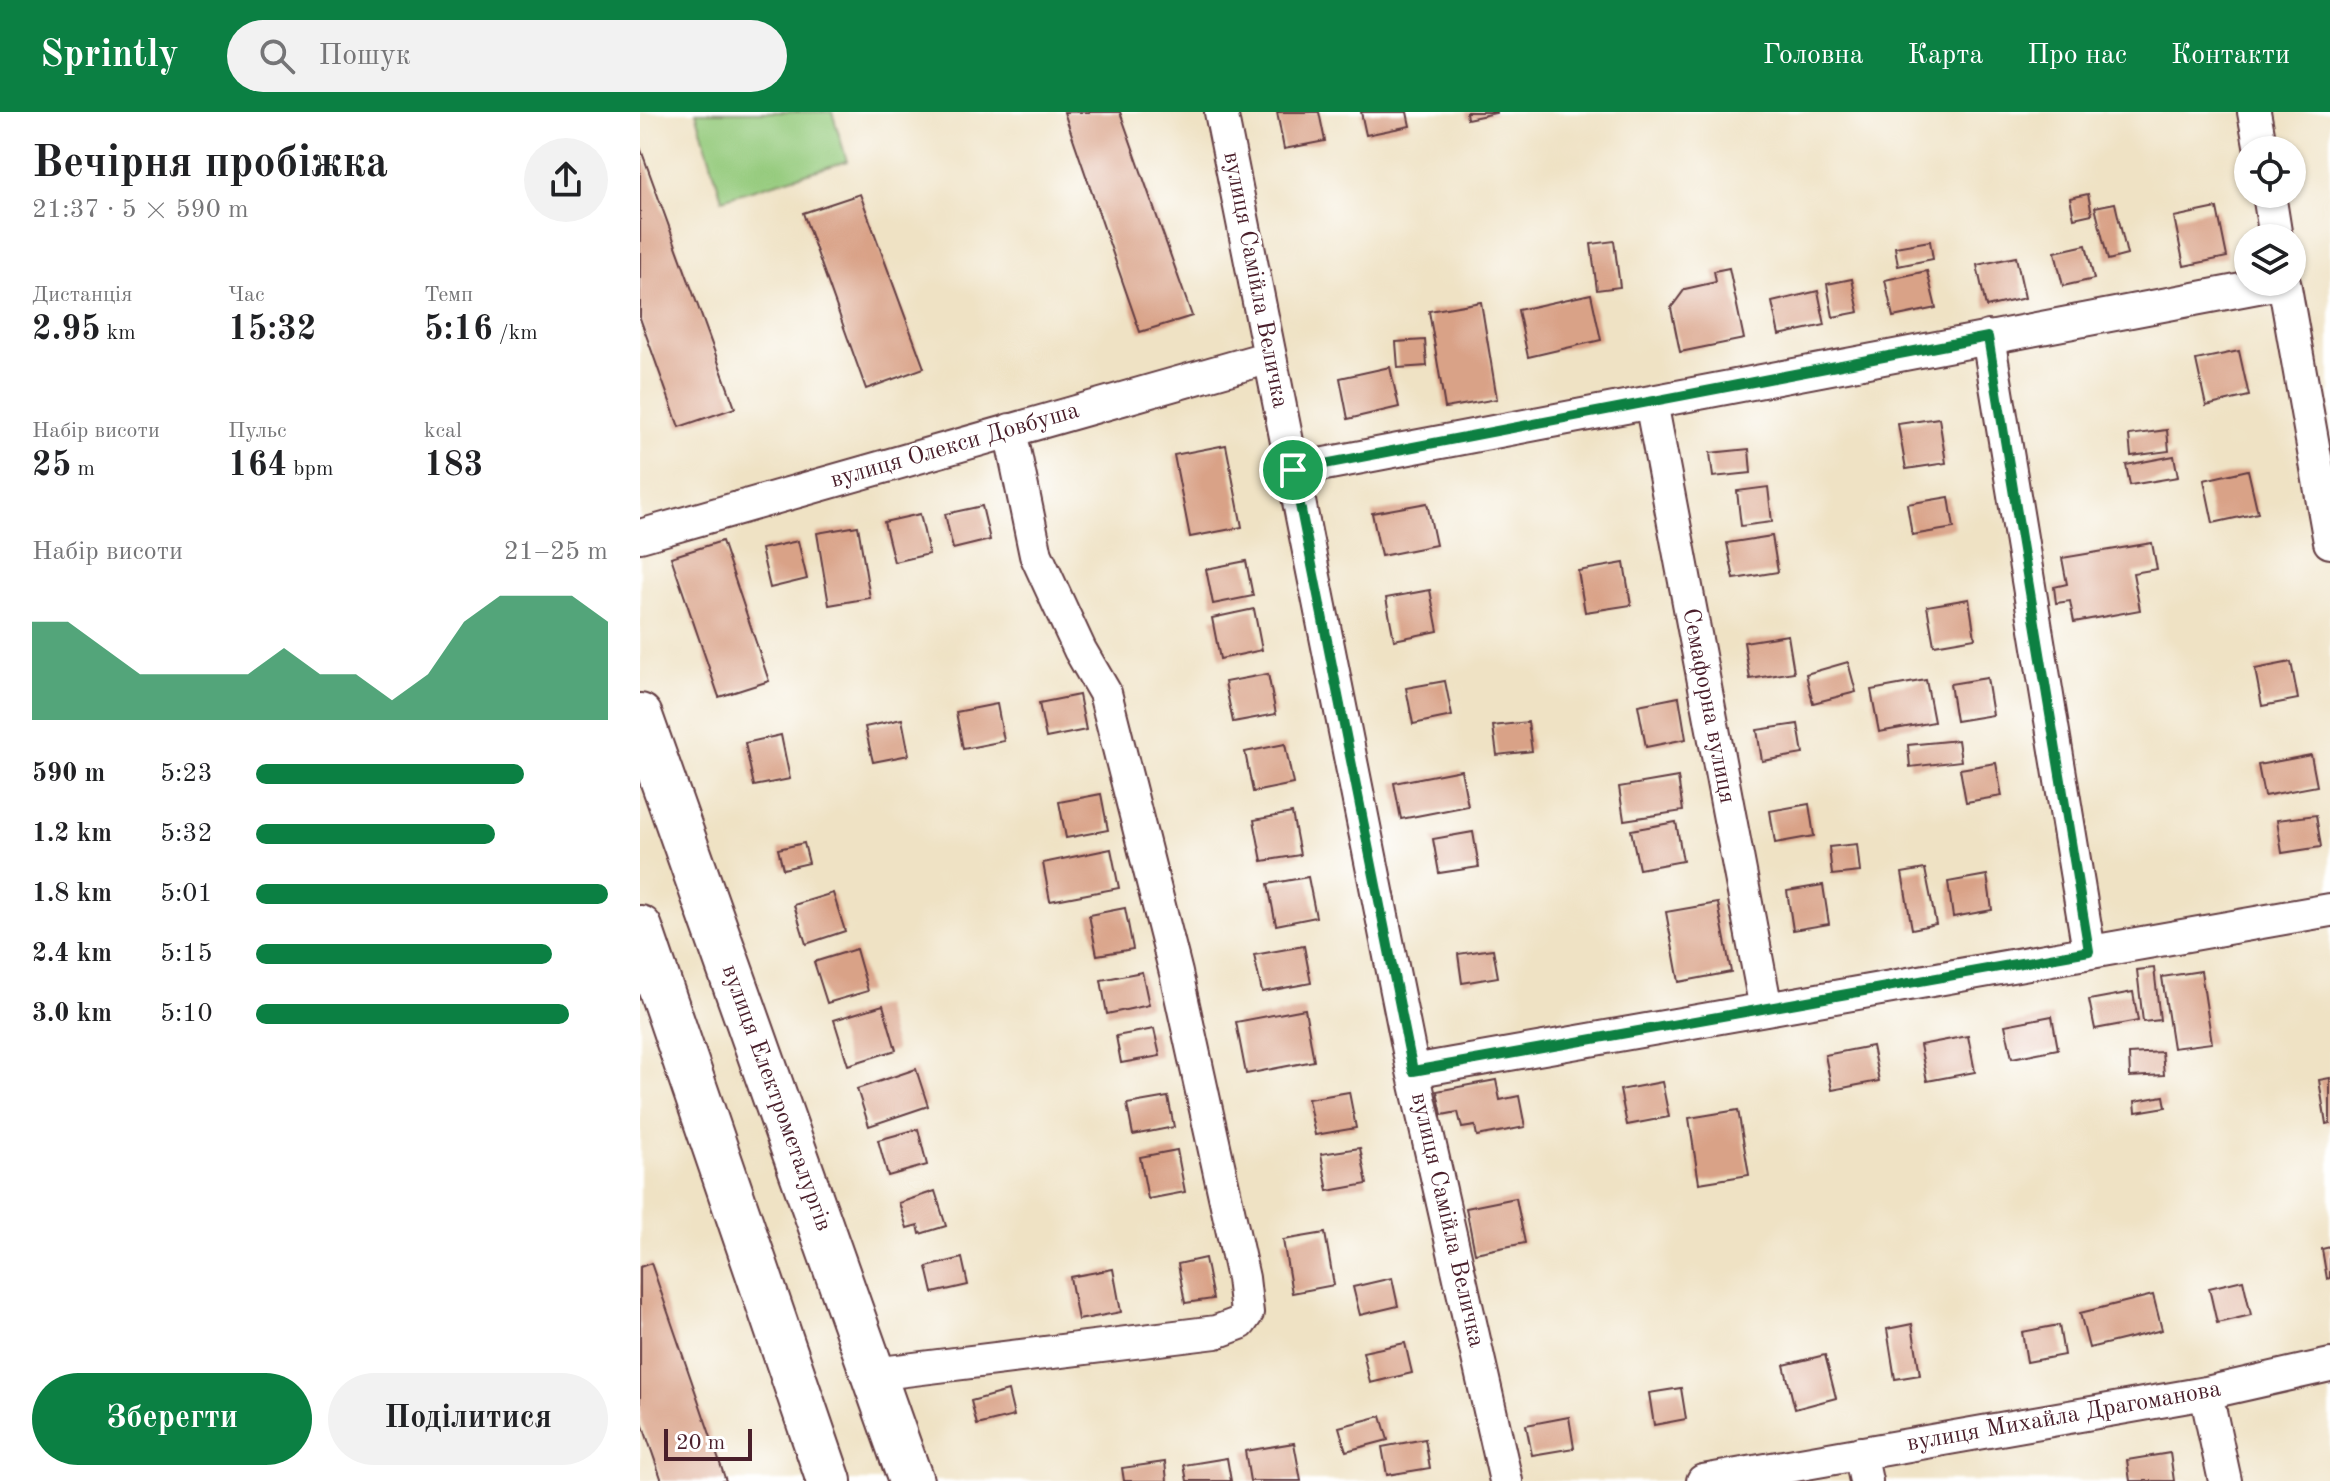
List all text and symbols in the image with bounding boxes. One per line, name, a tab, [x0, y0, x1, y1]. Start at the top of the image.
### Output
search box	[227, 20, 787, 92]
icon: search	[255, 34, 299, 78]
text: Sprintly	[40, 37, 179, 75]
text: Пошук	[319, 41, 411, 71]
text: Головна	[1763, 42, 1864, 70]
text: Карта	[1908, 42, 1983, 70]
text: Про нас	[2027, 42, 2127, 70]
text: Контакти	[2171, 42, 2290, 70]
map controls	[2234, 136, 2306, 296]
button: locate	[2234, 136, 2306, 208]
button: share	[524, 138, 608, 222]
text: Вечірня пробіжка	[32, 142, 388, 186]
street label: вулиця Самійла Величка	[1218, 150, 1292, 410]
text: 21:37 · 5 × 590 m	[32, 197, 249, 223]
button: layers	[2234, 224, 2306, 296]
text: Дистанція	[32, 284, 132, 306]
text: Час	[228, 284, 265, 306]
text: Темп	[424, 284, 473, 306]
text: 2.95	[32, 313, 101, 347]
text: 15:32	[228, 313, 316, 347]
text: 5:16	[424, 313, 493, 347]
text: km	[101, 322, 136, 344]
text: /km	[493, 322, 538, 344]
street label: вулиця Олекси Довбуша	[828, 399, 1082, 493]
text: Набір висоти	[32, 420, 160, 442]
text: Пульс	[228, 420, 287, 442]
text: kcal	[424, 420, 462, 442]
pin	[1259, 436, 1327, 504]
icon: arrive	[1271, 448, 1315, 492]
text: 25	[32, 449, 71, 483]
text: 164	[228, 449, 287, 483]
text: 183	[424, 449, 483, 483]
text: m	[71, 458, 95, 480]
text: bpm	[287, 458, 333, 480]
text: Набір висоти	[32, 539, 183, 565]
text: 21–25 m	[504, 539, 608, 565]
street label: Семафорна вулиця	[1677, 606, 1739, 806]
text: 590 m	[32, 761, 105, 787]
text: 5:23	[160, 761, 213, 787]
text: 1.2 km	[32, 821, 112, 847]
text: 5:32	[160, 821, 213, 847]
text: 1.8 km	[32, 881, 112, 907]
text: 5:01	[160, 881, 213, 907]
text: 2.4 km	[32, 941, 112, 967]
text: 5:15	[160, 941, 213, 967]
street label: вулиця Електрометалургів	[717, 962, 835, 1234]
text: 3.0 km	[32, 1001, 112, 1027]
text: 5:10	[160, 1001, 213, 1027]
street label: вулиця Самійла Величка	[1406, 1090, 1488, 1350]
button: Зберегти	[32, 1373, 312, 1465]
button: Поділитися	[328, 1373, 608, 1465]
street label: вулиця Михайла Драгоманова	[1905, 1378, 2223, 1456]
scale bar	[664, 1425, 752, 1461]
text: 20 m	[676, 1432, 725, 1454]

